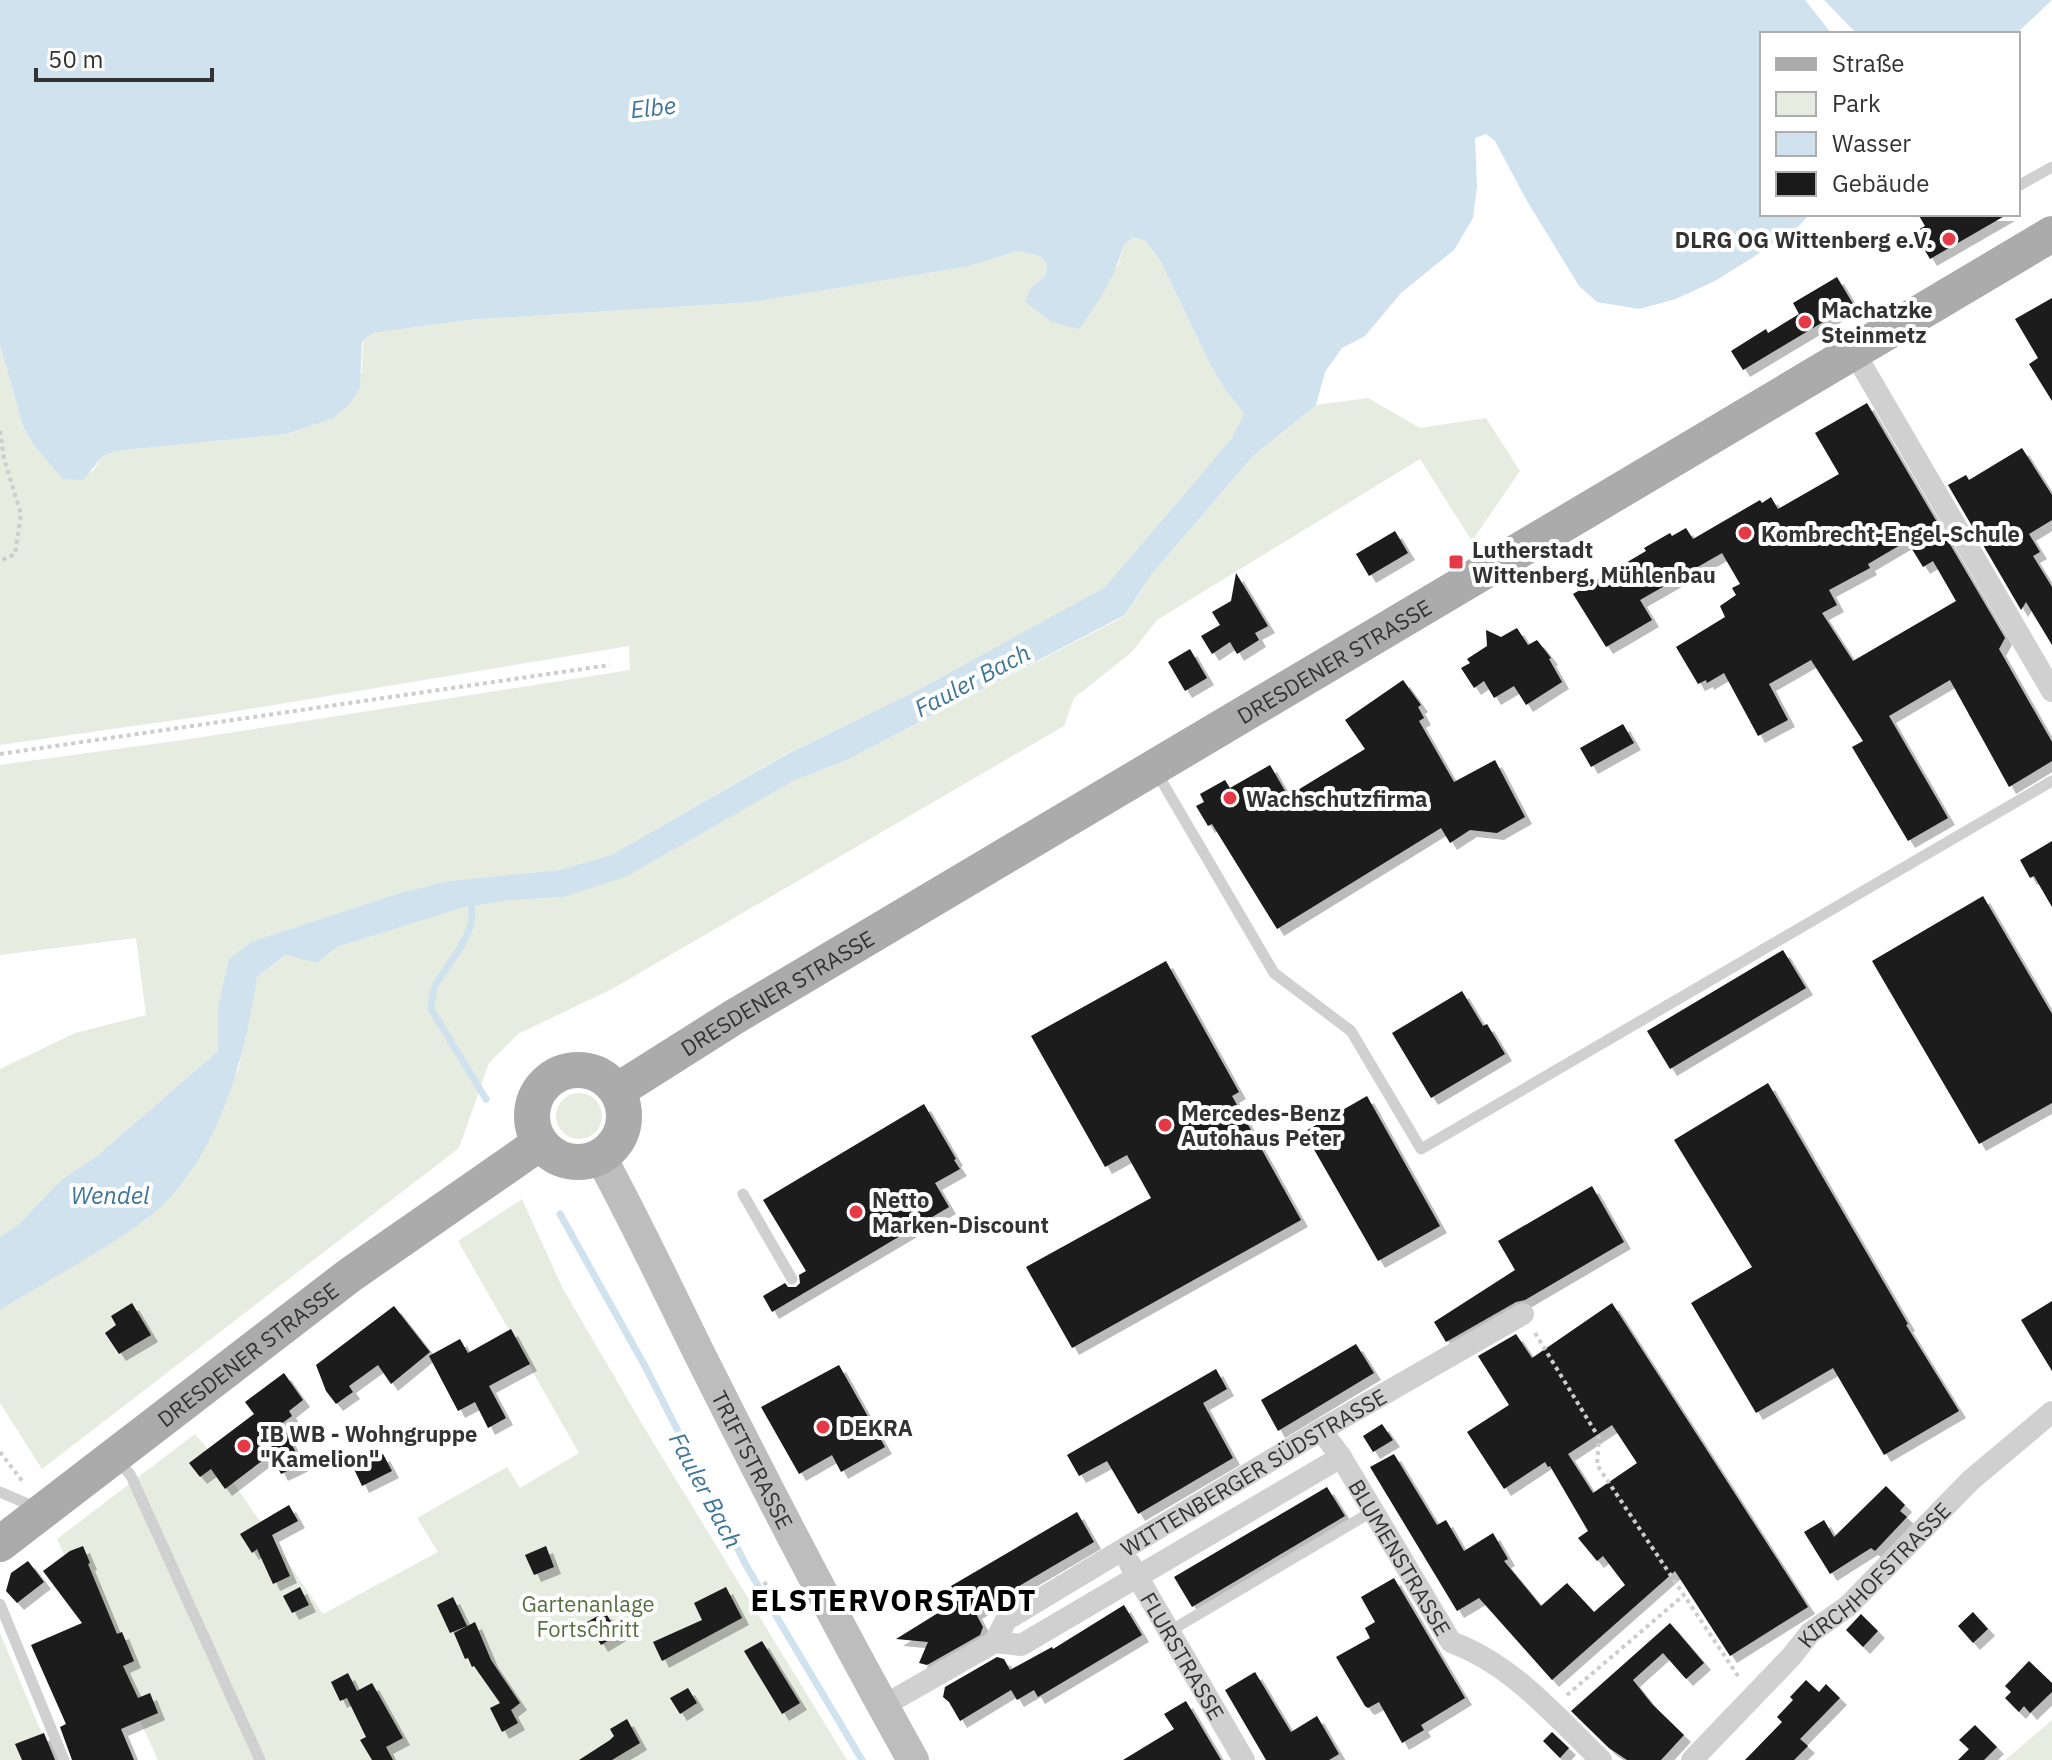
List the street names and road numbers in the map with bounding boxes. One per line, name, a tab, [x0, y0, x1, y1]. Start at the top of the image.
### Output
street label: DRESDENER STRASSE	[1231, 592, 1436, 730]
street label: DRESDENER STRASSE	[675, 923, 879, 1062]
street label: DRESDENER STRASSE	[151, 1275, 344, 1433]
street label: WITTENBERGER SÜDSTRASSE	[1115, 1381, 1391, 1562]
street label: TRIFTSTRASSE	[706, 1386, 801, 1534]
street label: BLUMENSTRASSE	[1343, 1473, 1458, 1641]
street label: KIRCHHOFSTRASSE	[1790, 1495, 1956, 1653]
street label: FLURSTRASSE	[1135, 1586, 1232, 1725]

